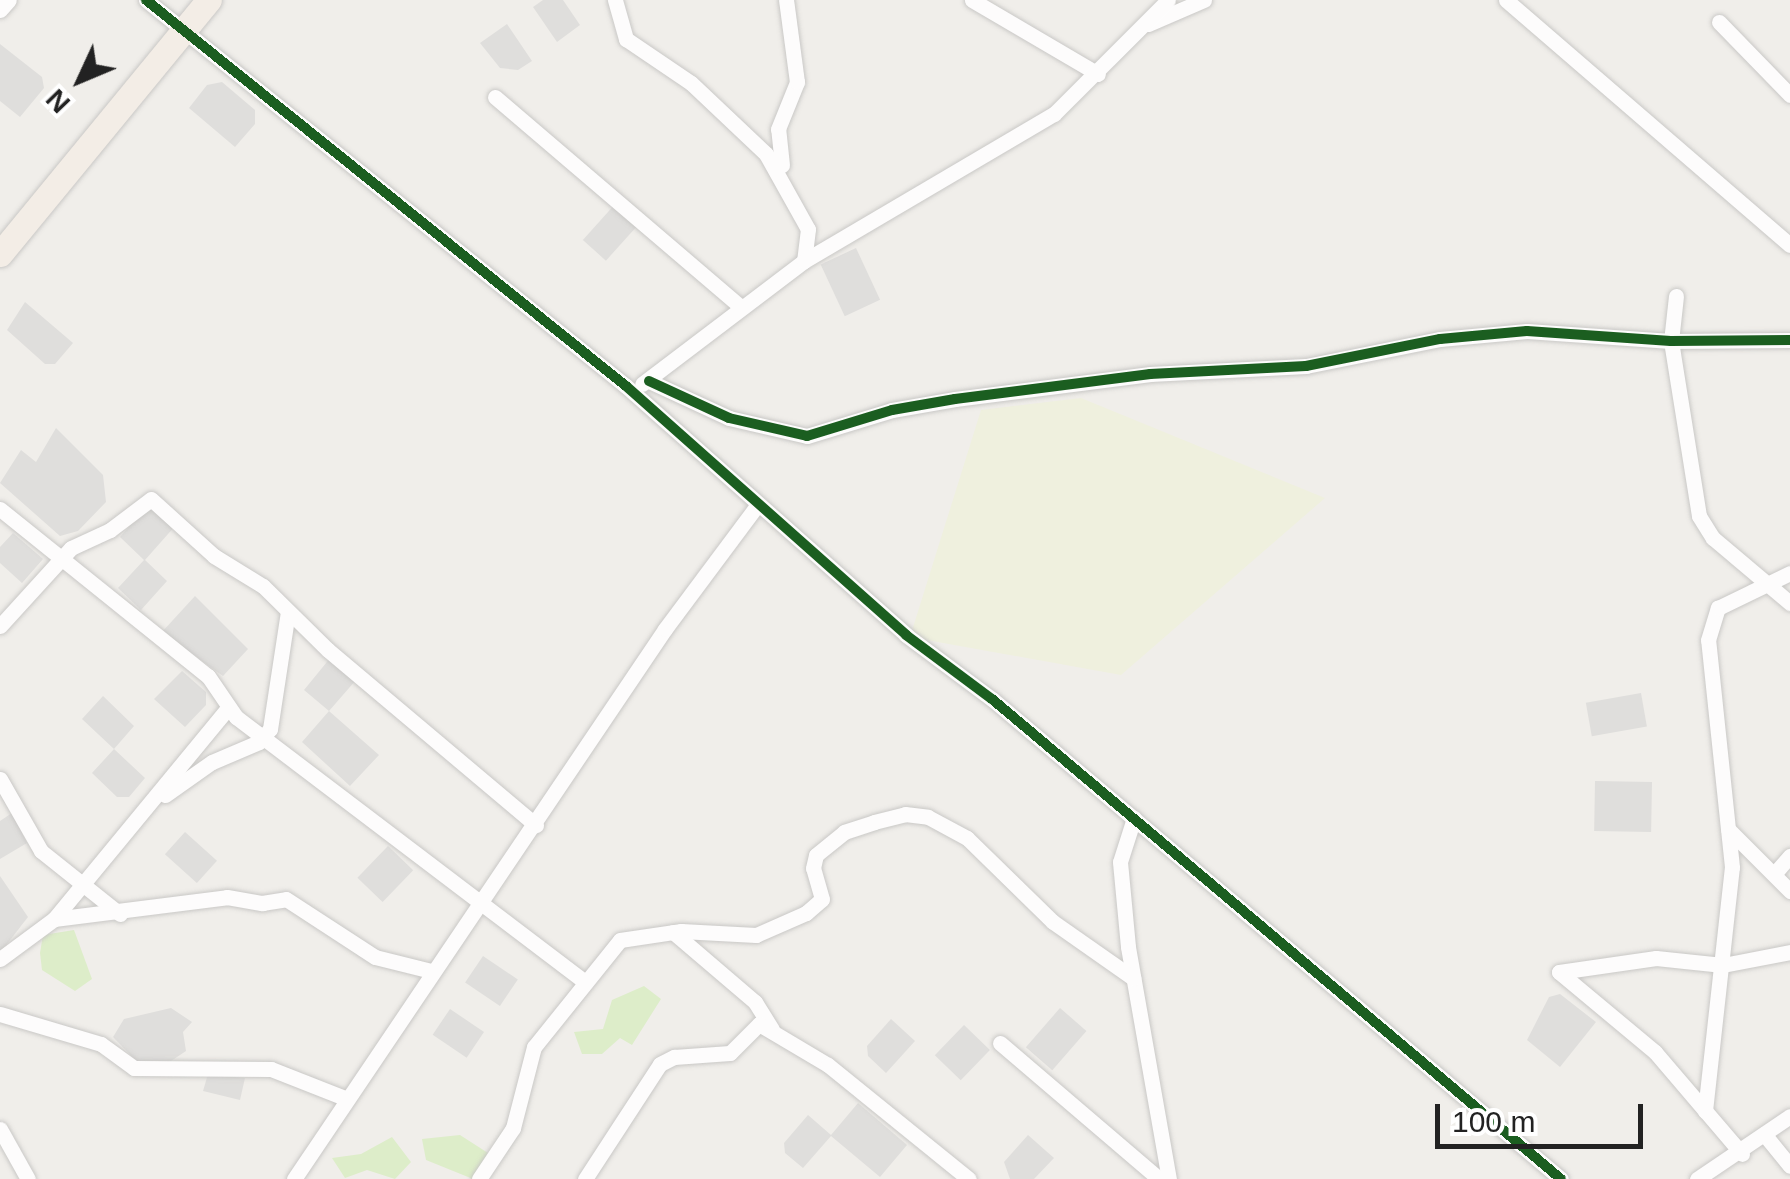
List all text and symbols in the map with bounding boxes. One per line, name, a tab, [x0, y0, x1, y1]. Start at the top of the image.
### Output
north arrow	[30, 30, 130, 130]
text: N	[40, 83, 76, 119]
scale bar	[1440, 1084, 1648, 1146]
text: 100 m	[1452, 1105, 1535, 1138]

